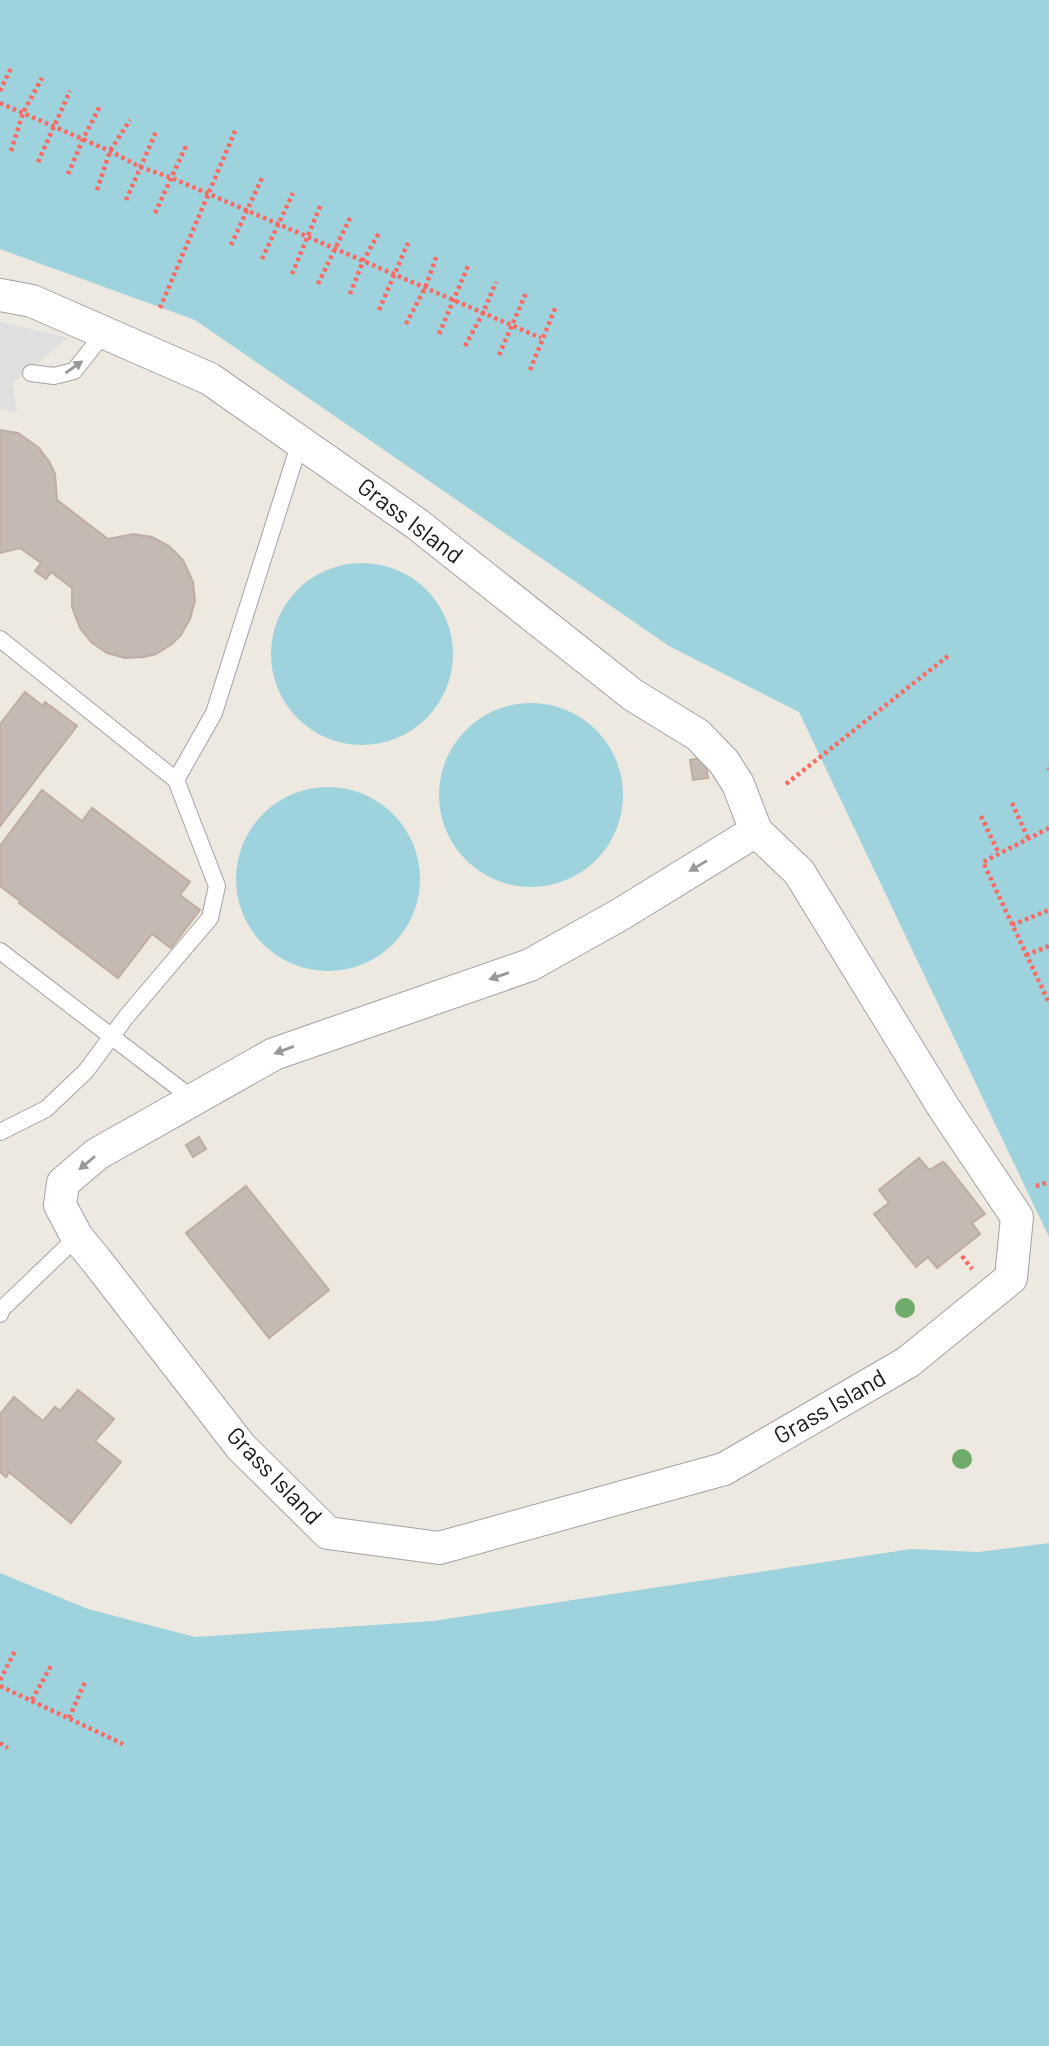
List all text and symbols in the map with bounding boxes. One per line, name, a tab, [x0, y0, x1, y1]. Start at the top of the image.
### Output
one-way arrow	[65, 360, 83, 374]
street label: Grass Island	[352, 471, 469, 569]
one-way arrow	[688, 860, 707, 873]
one-way arrow	[488, 971, 509, 982]
one-way arrow	[273, 1045, 294, 1056]
one-way arrow	[78, 1155, 95, 1170]
street label: Grass Island	[768, 1362, 890, 1449]
street label: Grass Island	[221, 1420, 329, 1530]

